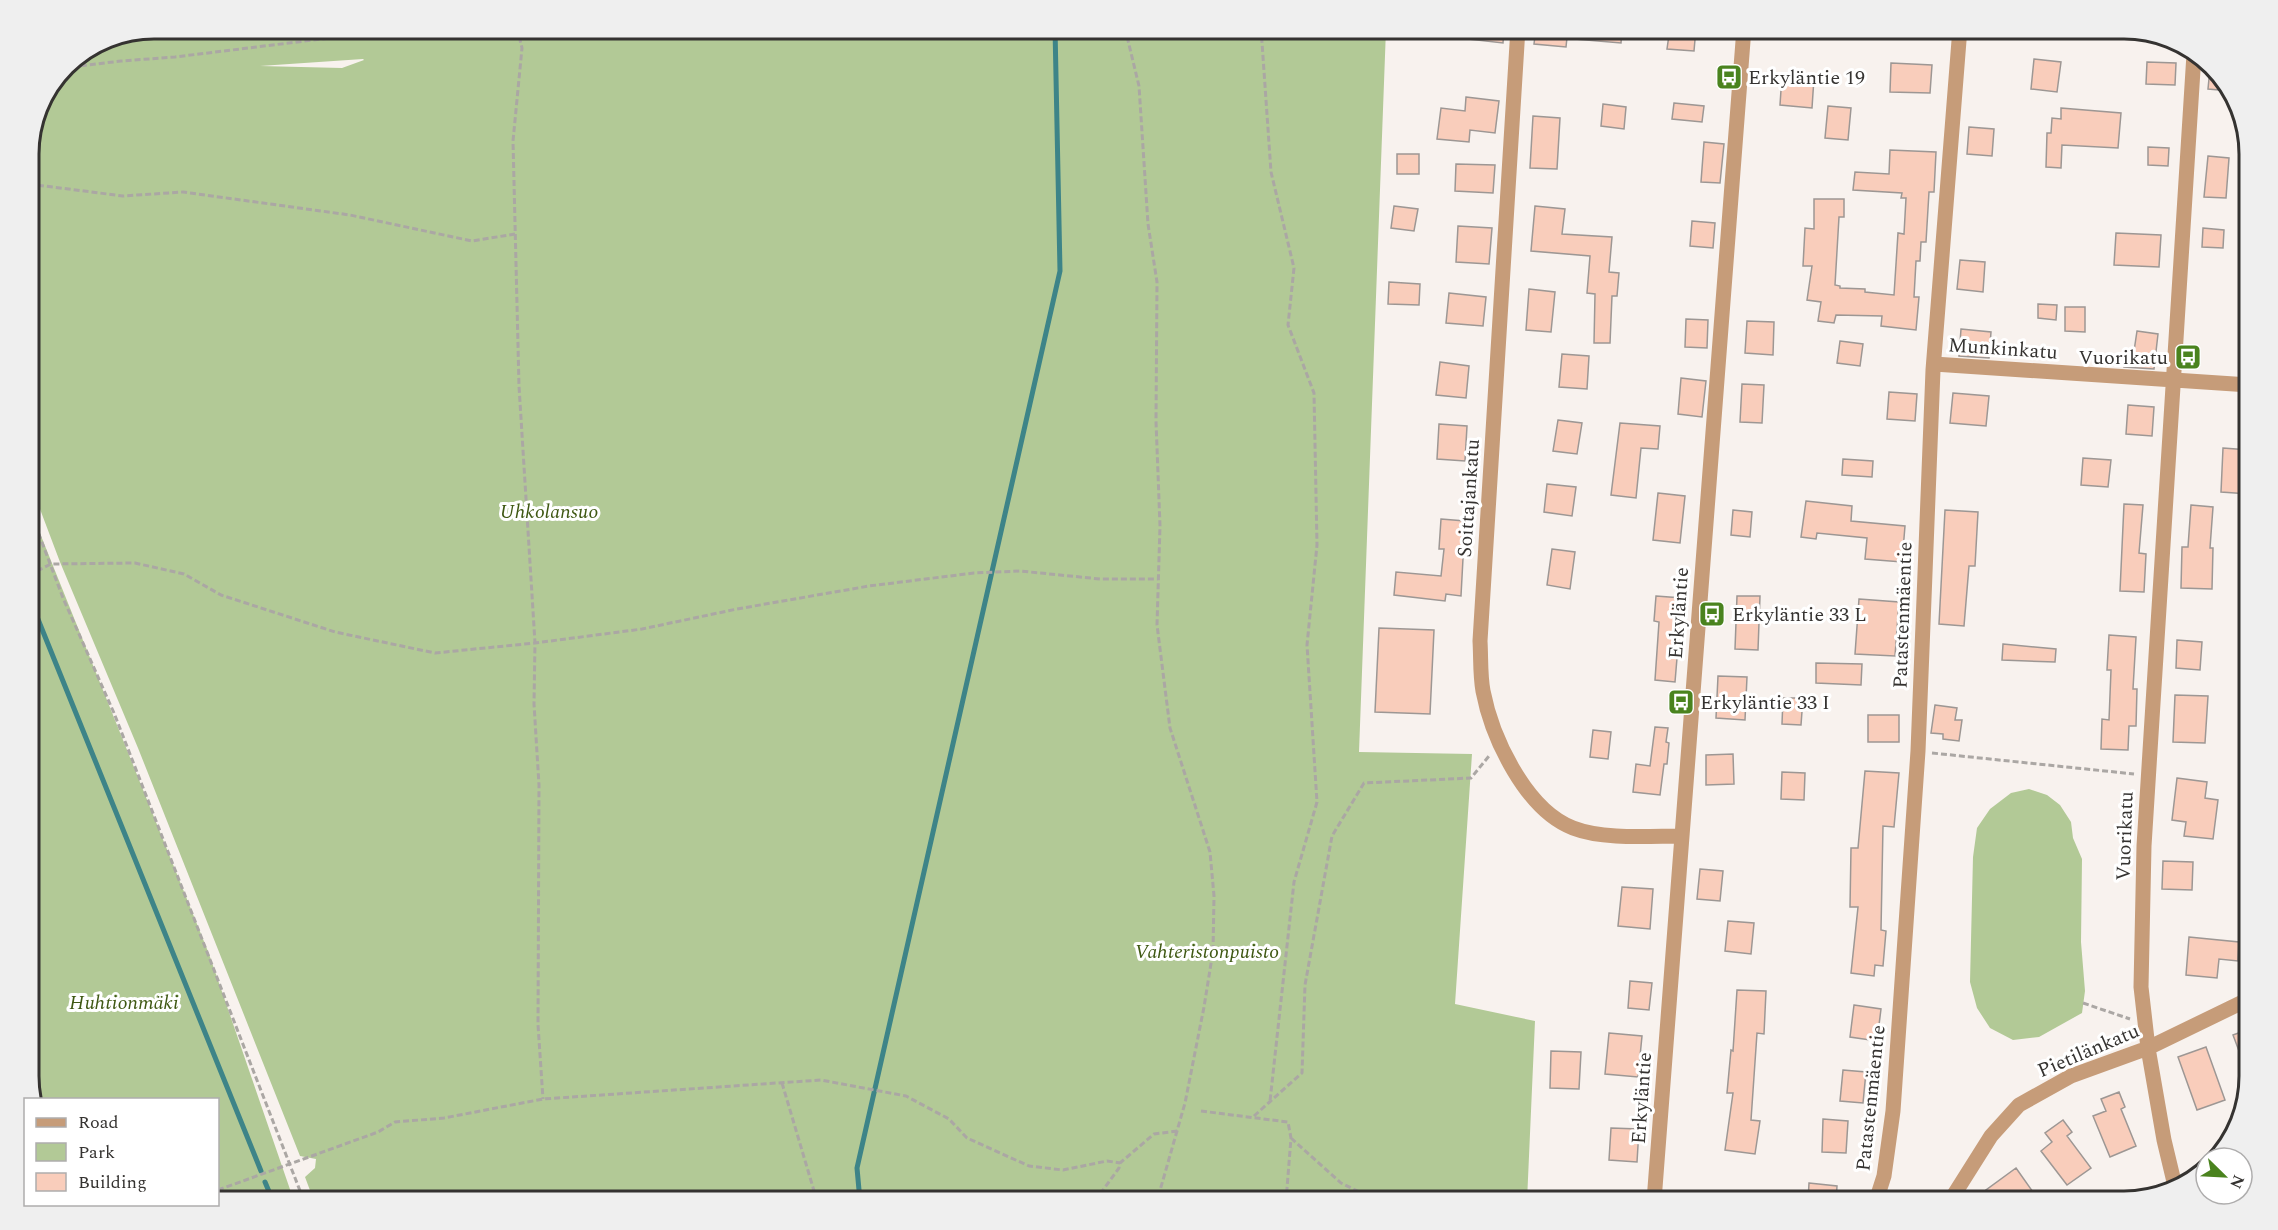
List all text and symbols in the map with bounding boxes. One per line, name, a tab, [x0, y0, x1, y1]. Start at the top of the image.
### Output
bus stop icon: Erkyläntie 19	[1714, 62, 1744, 92]
place label: Erkyläntie 19	[1748, 63, 1865, 93]
street label: Munkinkatu	[1947, 330, 2059, 368]
bus stop icon: Vuorikatu	[2173, 342, 2203, 372]
place label: Vuorikatu	[2078, 343, 2168, 373]
street label: Soittajankatu	[1450, 438, 1488, 558]
park label: Uhkolansuo	[500, 497, 598, 527]
street label: Patastenmäentie	[1885, 541, 1921, 689]
street label: Erkyläntie	[1661, 566, 1697, 660]
bus stop icon: Erkyläntie 33 L	[1697, 599, 1727, 629]
place label: Erkyläntie 33 L	[1732, 600, 1867, 630]
bus stop icon: Erkyläntie 33 I	[1666, 687, 1696, 717]
place label: Erkyläntie 33 I	[1700, 688, 1830, 718]
street label: Vuorikatu	[2108, 791, 2142, 881]
park label: Vahteristonpuisto	[1135, 937, 1279, 967]
park label: Huhtionmäki	[69, 988, 179, 1018]
street label: Pietilänkatu	[2033, 1016, 2144, 1086]
street label: Patastenmäentie	[1848, 1023, 1894, 1173]
street label: Erkyläntie	[1624, 1051, 1660, 1145]
legend	[24, 1098, 219, 1206]
text: Road	[78, 1109, 119, 1136]
text: Park	[78, 1139, 115, 1166]
north arrow	[2194, 1146, 2254, 1206]
text: Building	[78, 1169, 147, 1196]
text: N	[2223, 1171, 2250, 1193]

